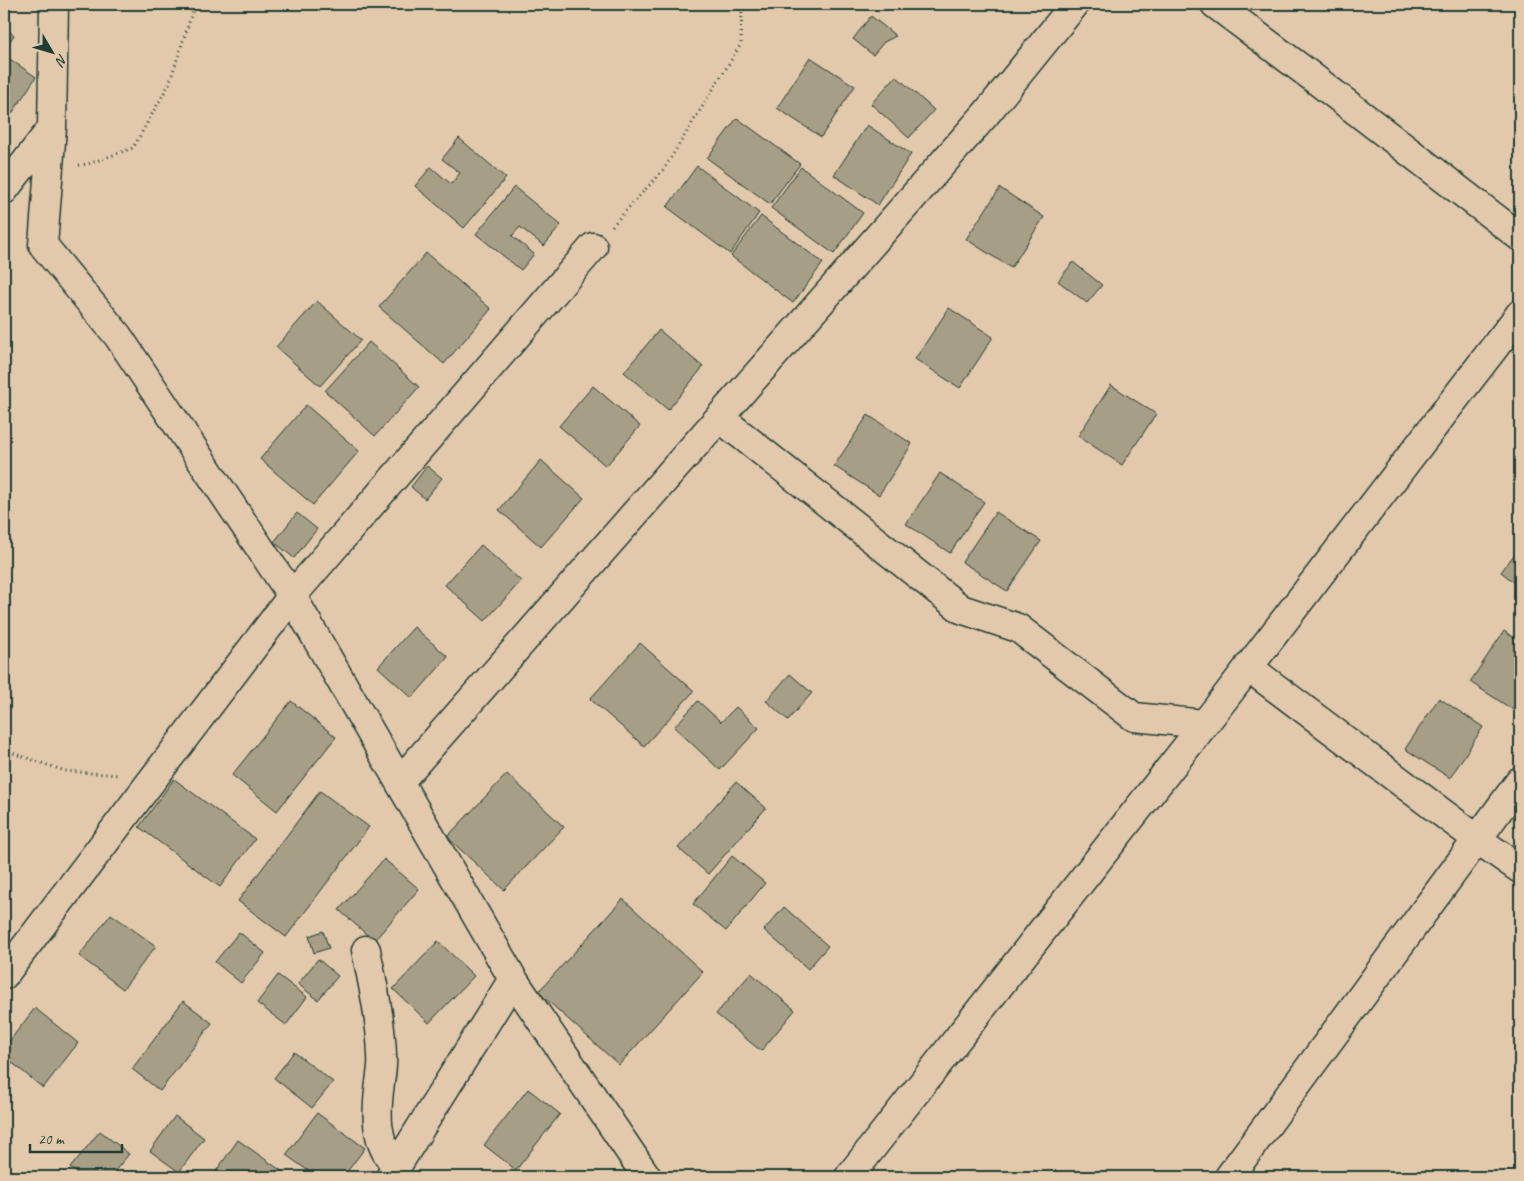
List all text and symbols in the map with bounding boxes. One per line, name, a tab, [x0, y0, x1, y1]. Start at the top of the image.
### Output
north arrow	[28, 28, 78, 78]
text: N	[51, 51, 71, 70]
scale bar	[30, 1121, 122, 1153]
text: 20 m	[38, 1130, 65, 1149]

